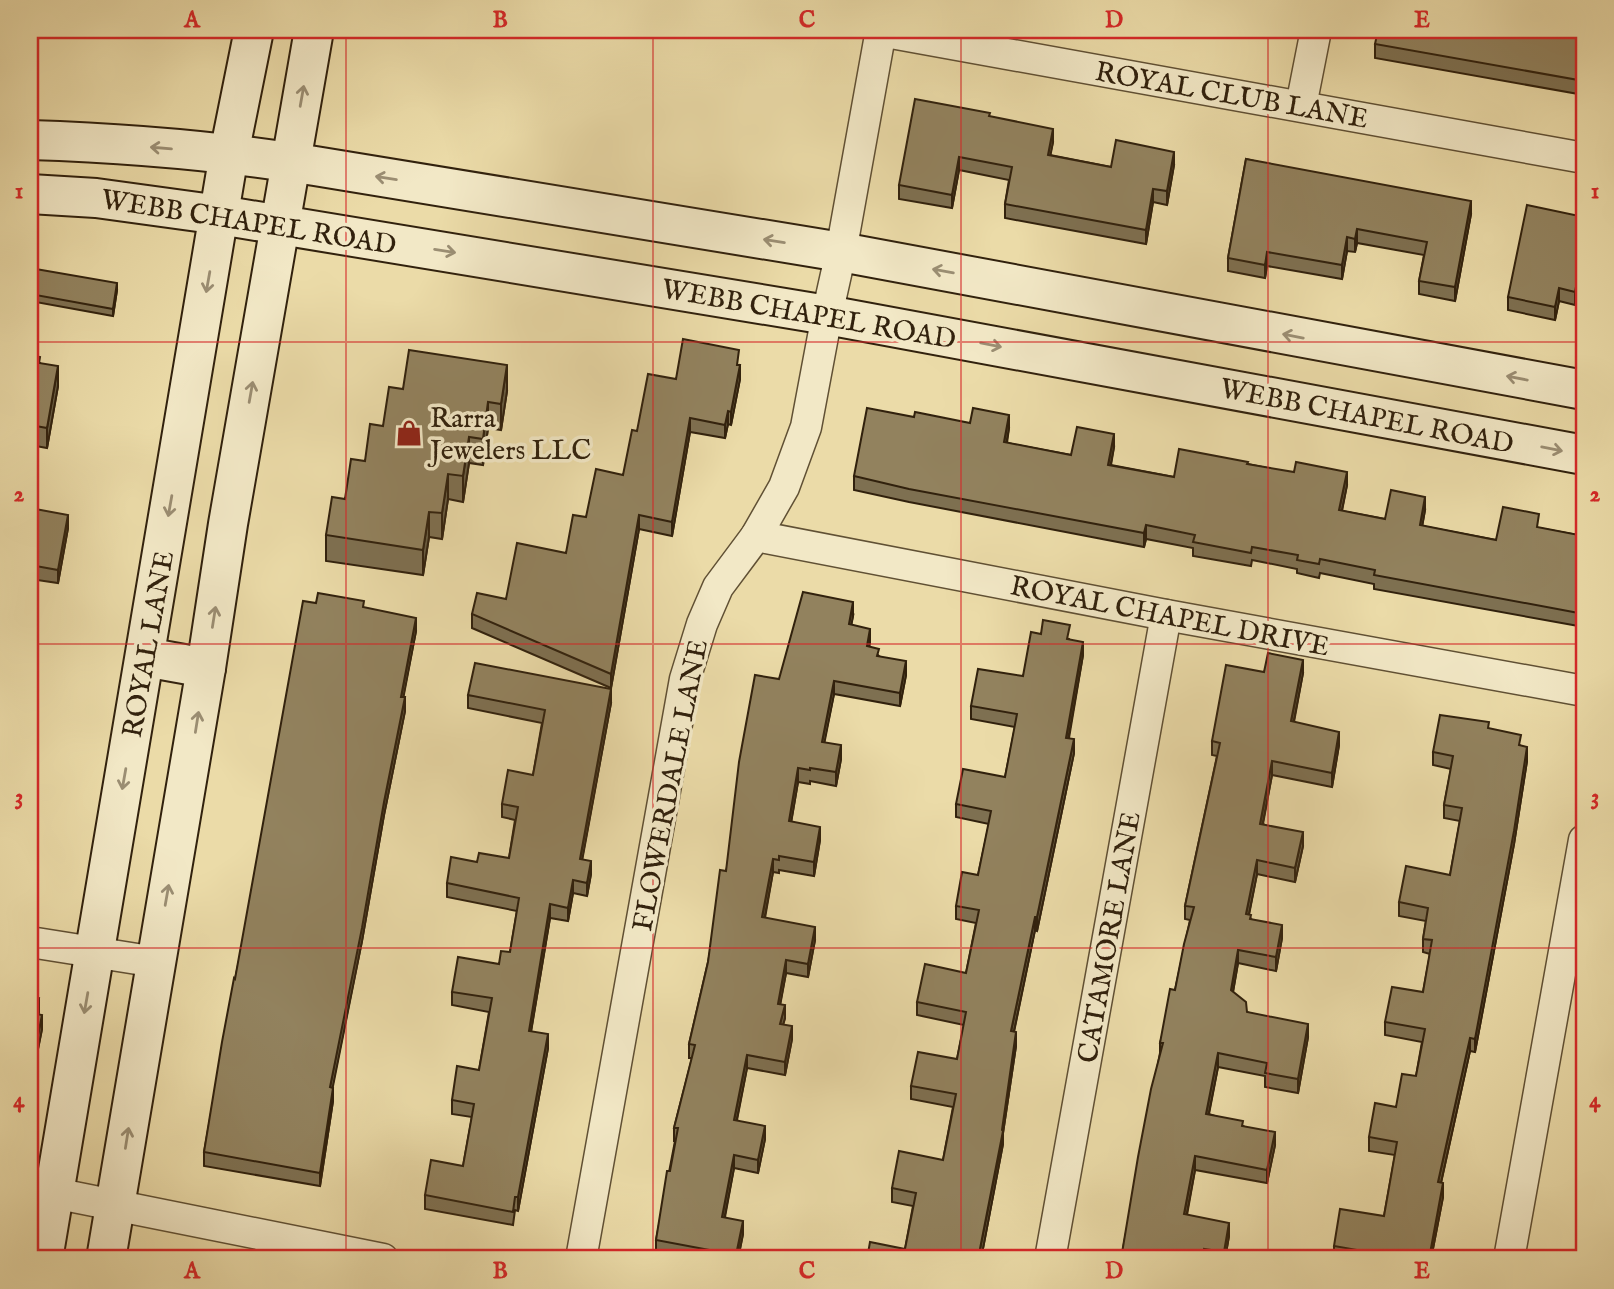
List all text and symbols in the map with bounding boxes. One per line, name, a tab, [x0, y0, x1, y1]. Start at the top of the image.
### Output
text: A	[183, 6, 201, 35]
text: B	[492, 6, 508, 35]
text: C	[799, 6, 816, 35]
text: D	[1105, 6, 1123, 35]
text: E	[1414, 6, 1430, 35]
street label: ROYAL CLUB LANE	[1092, 55, 1371, 138]
one-way arrow	[296, 85, 309, 108]
one-way arrow	[151, 141, 173, 154]
one-way arrow	[376, 171, 398, 184]
text: 1	[15, 177, 23, 206]
text: 1	[1591, 177, 1599, 206]
street label: WEBB CHAPEL ROAD	[99, 183, 399, 264]
one-way arrow	[763, 234, 786, 247]
one-way arrow	[433, 245, 456, 258]
one-way arrow	[932, 264, 955, 277]
one-way arrow	[201, 270, 214, 293]
street label: WEBB CHAPEL ROAD	[659, 272, 959, 359]
one-way arrow	[1283, 329, 1305, 342]
one-way arrow	[979, 339, 1002, 352]
one-way arrow	[1506, 370, 1529, 384]
street label: WEBB CHAPEL ROAD	[1217, 372, 1516, 463]
one-way arrow	[245, 381, 258, 404]
place label: Rarra Jewelers LLC	[427, 402, 591, 469]
shop icon: Rarra Jewelers LLC	[394, 418, 424, 448]
one-way arrow	[1540, 443, 1563, 456]
text: 2	[14, 480, 25, 509]
text: 2	[1590, 480, 1601, 509]
one-way arrow	[163, 494, 176, 517]
street label: ROYAL LANE	[116, 548, 183, 741]
street label: ROYAL CHAPEL DRIVE	[1007, 569, 1332, 666]
one-way arrow	[207, 606, 220, 629]
street label: FLOWERDALE LANE	[626, 637, 717, 934]
one-way arrow	[191, 711, 204, 734]
one-way arrow	[117, 767, 130, 790]
text: 3	[15, 783, 23, 812]
text: 3	[1591, 783, 1599, 812]
street label: CATAMORE LANE	[1071, 809, 1150, 1066]
one-way arrow	[161, 884, 174, 907]
one-way arrow	[79, 991, 92, 1014]
text: 4	[13, 1086, 25, 1115]
text: 4	[1589, 1086, 1601, 1115]
one-way arrow	[121, 1127, 134, 1150]
text: A	[183, 1257, 201, 1286]
text: B	[492, 1257, 508, 1286]
text: C	[799, 1257, 816, 1286]
text: D	[1105, 1257, 1123, 1286]
text: E	[1414, 1257, 1430, 1286]

